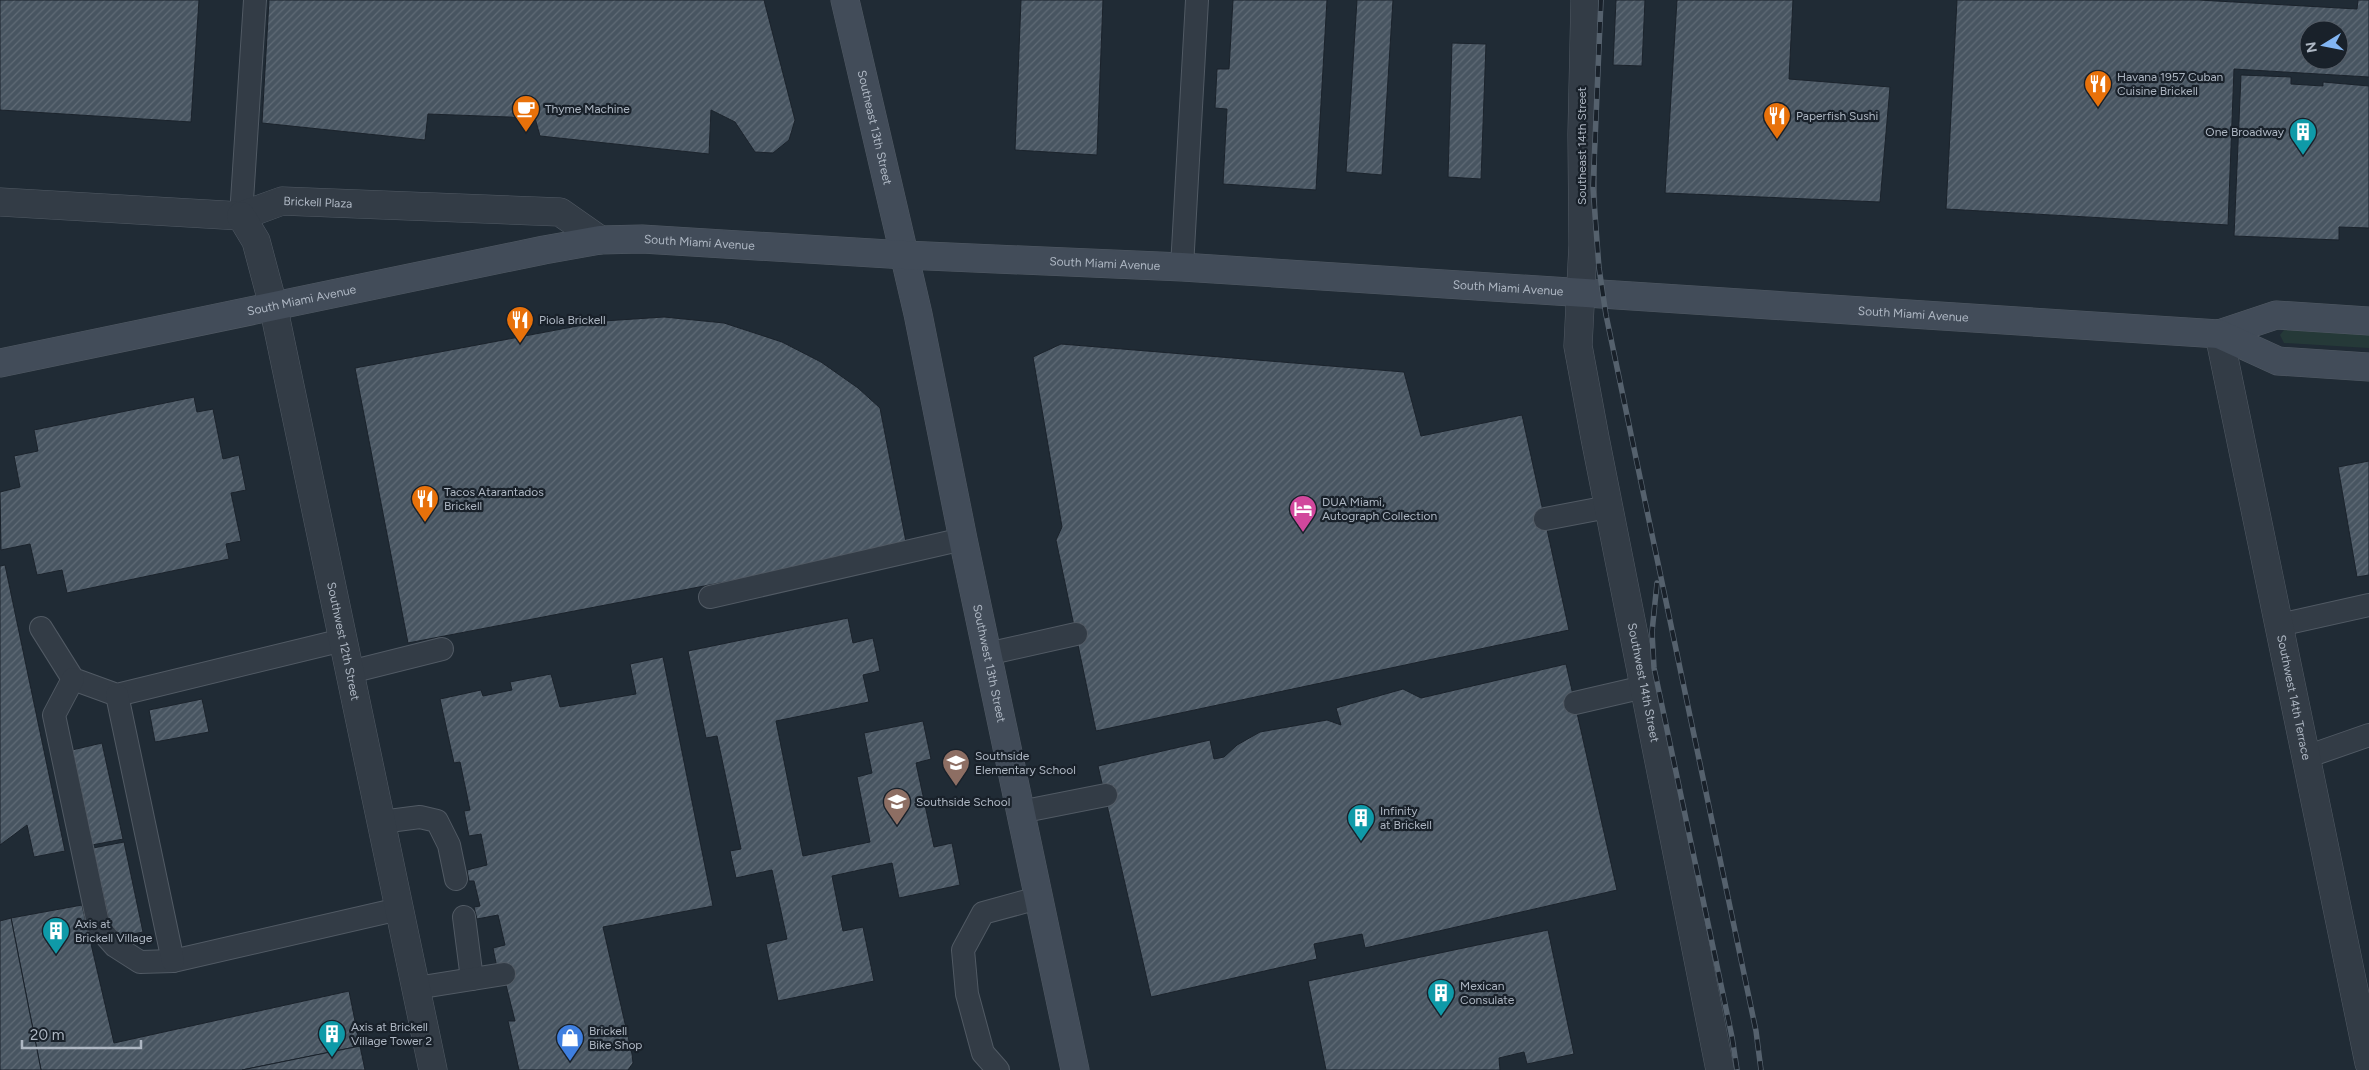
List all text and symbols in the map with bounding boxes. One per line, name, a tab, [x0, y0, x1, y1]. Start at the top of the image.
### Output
north arrow	[2299, 20, 2349, 70]
text: N	[2302, 40, 2321, 54]
street label: Southeast 13th Street	[855, 69, 895, 187]
restaurant icon: Havana 1957 Cuban Cuisine Brickell	[2083, 69, 2113, 108]
place label: Havana 1957 Cuban Cuisine Brickell	[2117, 70, 2224, 98]
street label: Southeast 14th Street	[1575, 86, 1589, 205]
cafe icon: Thyme Machine	[511, 94, 541, 133]
restaurant icon: Paperfish Sushi	[1762, 101, 1792, 140]
place label: Thyme Machine	[545, 102, 630, 116]
place label: Paperfish Sushi	[1796, 109, 1878, 123]
building icon: One Broadway	[2288, 117, 2318, 156]
place label: One Broadway	[2205, 125, 2285, 139]
street label: Brickell Plaza	[283, 194, 353, 211]
street label: South Miami Avenue	[644, 232, 756, 253]
street label: South Miami Avenue	[1049, 254, 1161, 273]
street label: South Miami Avenue	[1452, 278, 1564, 299]
street label: South Miami Avenue	[246, 282, 358, 318]
street label: South Miami Avenue	[1857, 304, 1969, 325]
restaurant icon: Piola Brickell	[505, 305, 535, 344]
place label: Piola Brickell	[539, 313, 606, 327]
restaurant icon: Tacos Atarantados Brickell	[410, 484, 440, 523]
place label: Tacos Atarantados Brickell	[444, 485, 544, 513]
hotel icon: DUA Miami, Autograph Collection	[1288, 494, 1318, 533]
place label: DUA Miami, Autograph Collection	[1322, 495, 1437, 523]
street label: Southwest 12th Street	[324, 581, 363, 702]
street label: Southwest 13th Street	[970, 603, 1009, 724]
street label: Southwest 14th Street	[1625, 622, 1662, 744]
street label: Southwest 14th Terrace	[2274, 634, 2314, 762]
school or university icon: Southside Elementary School	[941, 748, 971, 787]
place label: Southside Elementary School	[975, 749, 1076, 777]
school or university icon: Southside School	[882, 787, 912, 826]
place label: Southside School	[916, 795, 1010, 809]
building icon: Infinity at Brickell	[1346, 803, 1376, 842]
place label: Infinity at Brickell	[1380, 804, 1432, 832]
building icon: Axis at Brickell Village	[41, 916, 71, 955]
place label: Axis at Brickell Village	[75, 917, 153, 945]
building icon: Mexican Consulate	[1426, 978, 1456, 1017]
place label: Mexican Consulate	[1460, 979, 1515, 1007]
scale bar	[22, 1018, 141, 1050]
building icon: Axis at Brickell Village Tower 2	[317, 1019, 347, 1058]
place label: Axis at Brickell Village Tower 2	[351, 1020, 432, 1048]
shop icon: Brickell Bike Shop	[555, 1023, 585, 1062]
place label: Brickell Bike Shop	[589, 1024, 642, 1052]
text: 20 m	[30, 1026, 64, 1044]

